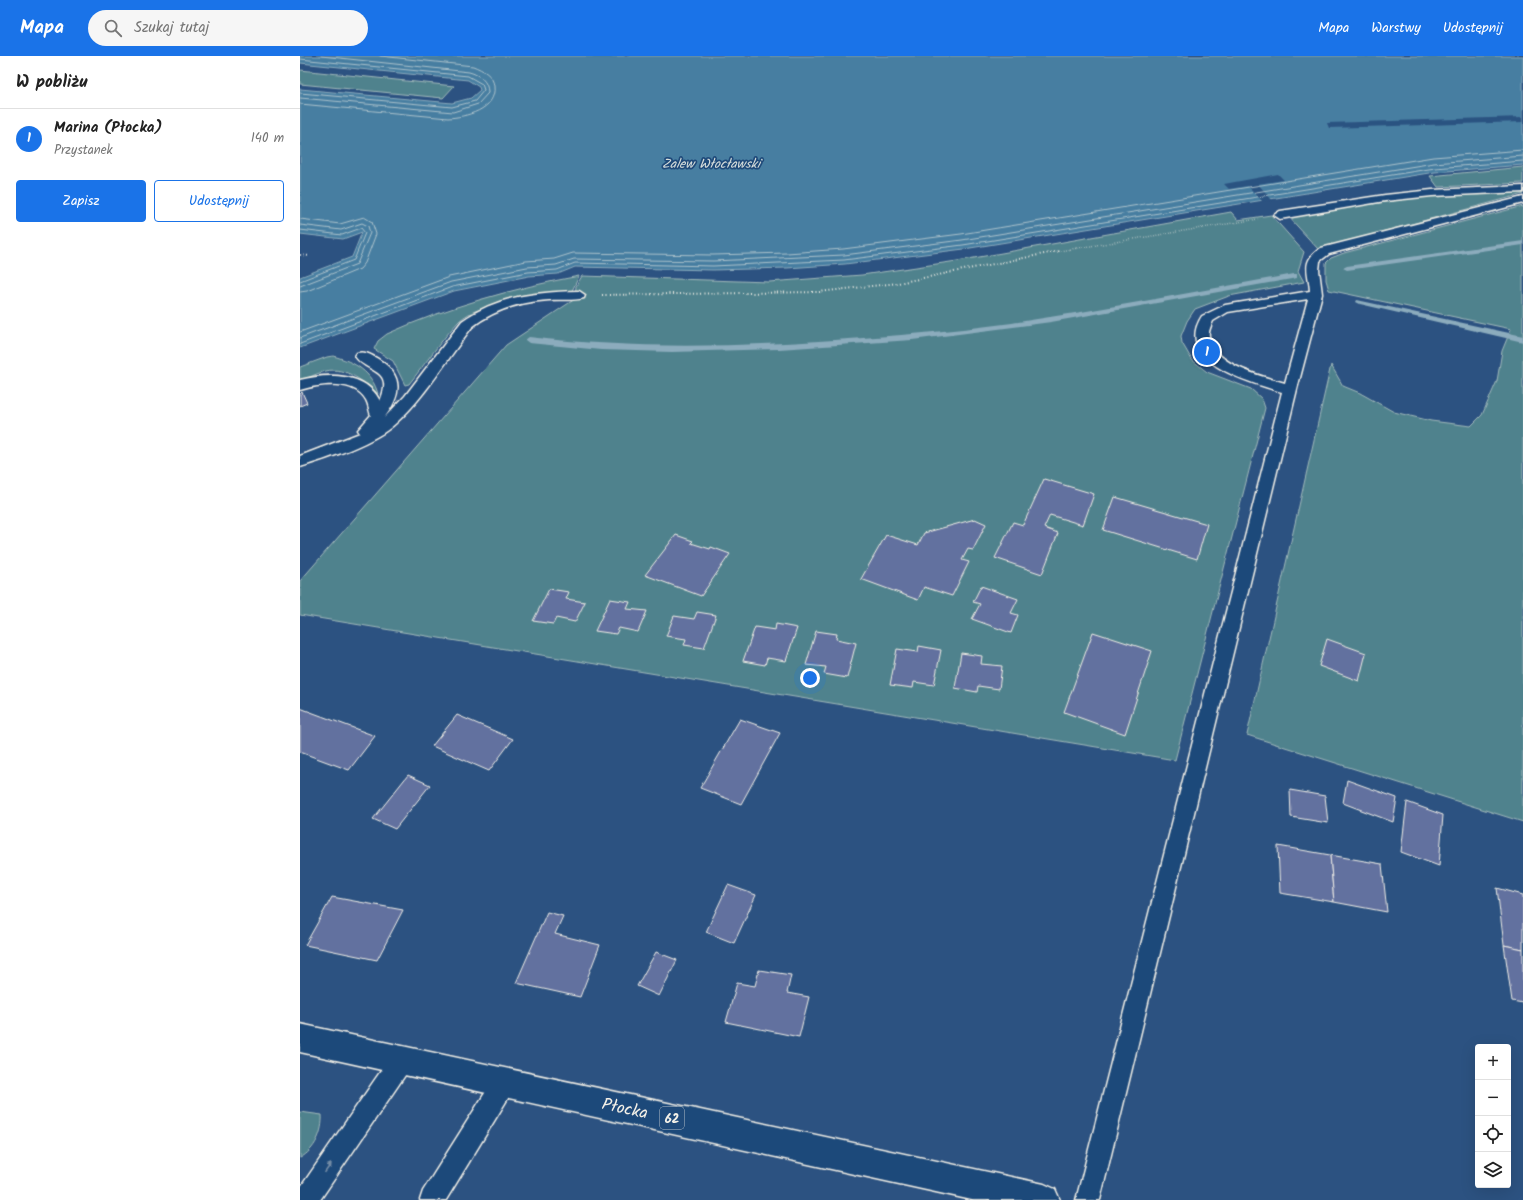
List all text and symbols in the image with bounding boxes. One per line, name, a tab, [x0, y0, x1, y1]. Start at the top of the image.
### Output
search box	[88, 10, 368, 46]
text: Mapa	[20, 13, 64, 43]
text: Szukaj tutaj	[134, 16, 209, 40]
icon: search	[102, 17, 124, 39]
text: Mapa	[1318, 17, 1349, 39]
text: Warstwy	[1371, 17, 1421, 39]
text: Udostępnij	[1443, 17, 1503, 39]
text: W pobliżu	[16, 69, 87, 96]
text: Marina (Płocka)	[54, 116, 162, 140]
text: 1	[27, 128, 31, 149]
text: 140 m	[251, 128, 284, 149]
text: Przystanek	[54, 140, 113, 161]
water label: Zalew Włocławski	[662, 154, 763, 175]
button: Zapisz	[16, 180, 146, 222]
button: Udostępnij	[154, 180, 284, 222]
pin: 1	[1194, 337, 1220, 367]
your location	[800, 668, 820, 688]
map controls	[1475, 1044, 1511, 1188]
button: +	[1475, 1044, 1511, 1080]
button: −	[1475, 1080, 1511, 1116]
street label: Płocka	[599, 1091, 650, 1128]
road number: 62	[660, 1107, 684, 1129]
button: locate	[1475, 1116, 1511, 1152]
button: layers	[1475, 1152, 1511, 1188]
one-way arrow	[324, 1163, 332, 1173]

